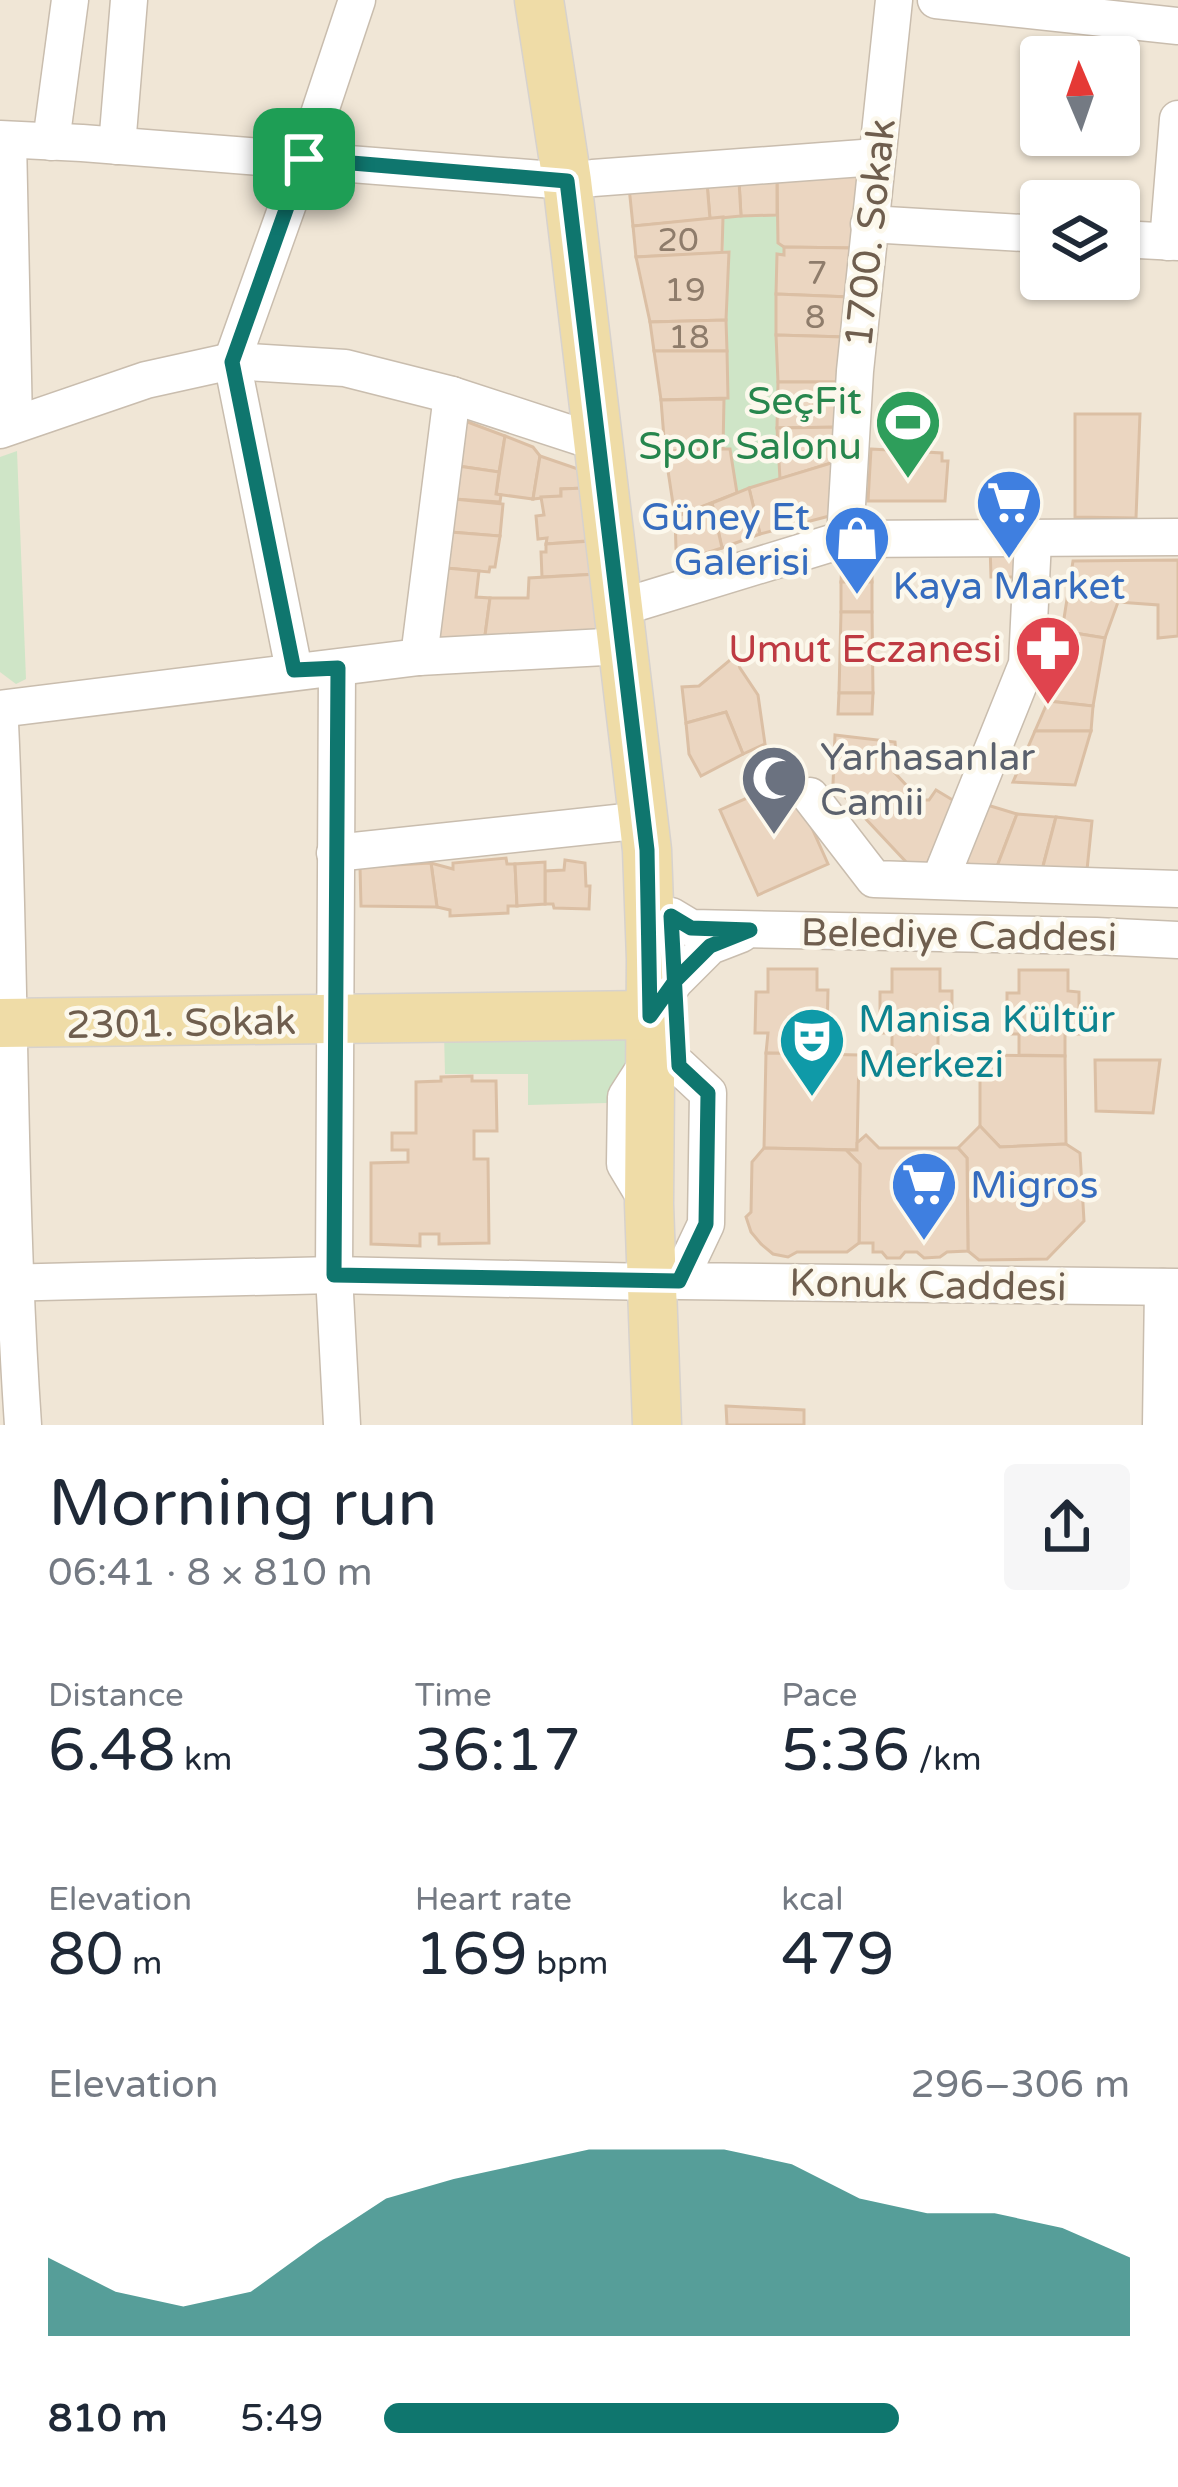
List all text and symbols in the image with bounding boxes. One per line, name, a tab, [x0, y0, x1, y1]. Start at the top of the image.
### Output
north arrow	[1020, 36, 1140, 156]
map controls	[1020, 36, 1140, 300]
pin	[253, 108, 355, 210]
street label: 1700. Sokak	[835, 116, 906, 350]
icon: arrive	[271, 126, 337, 192]
button: layers	[1020, 180, 1140, 300]
house number: 20	[657, 221, 699, 260]
house number: 7	[807, 254, 827, 293]
house number: 19	[664, 271, 706, 310]
house number: 8	[805, 298, 825, 337]
house number: 18	[668, 318, 710, 357]
place label: SeçFit Spor Salonu	[638, 378, 862, 470]
sports icon: SeçFit Spor Salonu	[873, 387, 943, 481]
supermarket icon: Kaya Market	[974, 467, 1044, 561]
place label: Güney Et Galerisi	[641, 494, 810, 586]
shop icon: Güney Et Galerisi	[822, 503, 892, 597]
place label: Kaya Market	[893, 563, 1126, 610]
pharmacy icon: Umut Eczanesi	[1013, 613, 1083, 707]
place label: Umut Eczanesi	[728, 626, 1002, 673]
place label: Yarhasanlar Camii	[820, 734, 1035, 826]
mosque icon: Yarhasanlar Camii	[739, 743, 809, 837]
street label: Belediye Caddesi	[800, 909, 1118, 962]
place label: Manisa Kültür Merkezi	[858, 996, 1115, 1088]
street label: 2301. Sokak	[66, 998, 296, 1049]
theatre icon: Manisa Kültür Merkezi	[777, 1005, 847, 1099]
supermarket icon: Migros	[889, 1149, 959, 1243]
place label: Migros	[970, 1162, 1098, 1209]
street label: Konuk Caddesi	[789, 1260, 1067, 1311]
text: Morning run	[48, 1464, 438, 1544]
button: share	[1004, 1464, 1130, 1590]
text: 06:41 · 8 × 810 m	[48, 1549, 373, 1596]
text: Distance	[48, 1676, 184, 1715]
text: Time	[415, 1676, 492, 1715]
text: Pace	[781, 1676, 857, 1715]
text: 6.48	[48, 1715, 175, 1787]
text: 36:17	[415, 1715, 581, 1787]
text: 5:36	[781, 1715, 910, 1787]
text: km	[175, 1740, 232, 1779]
text: /km	[910, 1740, 981, 1779]
text: Elevation	[48, 1880, 192, 1919]
text: Heart rate	[415, 1880, 572, 1919]
text: kcal	[781, 1880, 843, 1919]
text: 80	[48, 1919, 123, 1991]
text: 169	[415, 1919, 528, 1991]
text: 479	[781, 1919, 894, 1991]
text: m	[123, 1944, 162, 1983]
text: bpm	[528, 1944, 608, 1983]
text: Elevation	[48, 2061, 218, 2108]
text: 296–306 m	[910, 2061, 1130, 2108]
text: 810 m	[48, 2395, 167, 2442]
text: 5:49	[240, 2395, 324, 2442]

